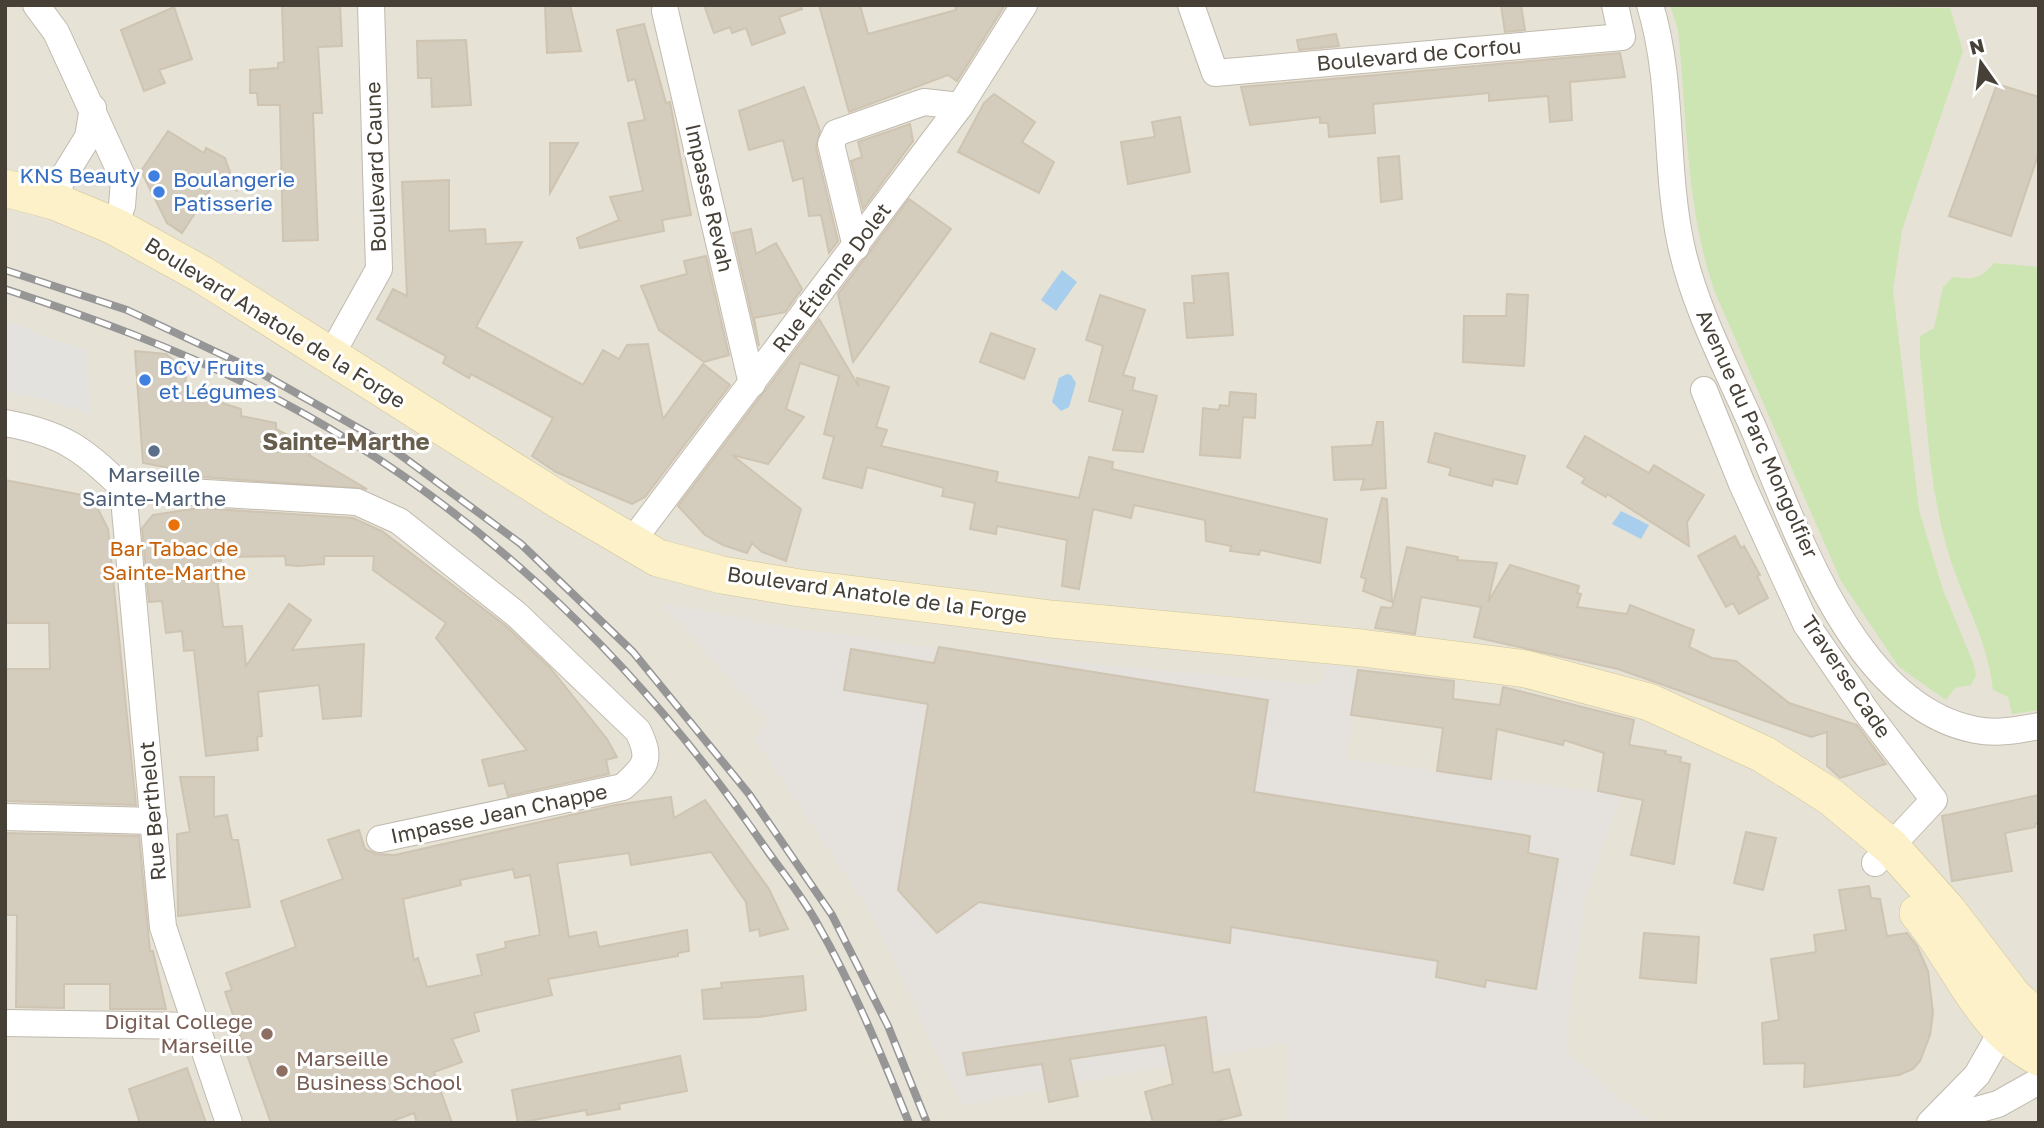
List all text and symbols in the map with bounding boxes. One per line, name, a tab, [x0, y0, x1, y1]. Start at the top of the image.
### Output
north arrow	[1946, 28, 2016, 98]
street label: Boulevard de Corfou	[1315, 32, 1522, 76]
text: N	[1967, 33, 1987, 59]
street label: Boulevard Caune	[359, 81, 391, 253]
street label: Impasse Revah	[680, 121, 740, 274]
place label: KNS Beauty	[19, 162, 140, 188]
place label: Boulangerie Patisserie	[173, 166, 295, 216]
marker: KNS Beauty	[146, 168, 162, 184]
marker: Boulangerie Patisserie	[151, 184, 167, 200]
street label: Rue Étienne Dolet	[766, 197, 896, 357]
street label: Boulevard Anatole de la Forge	[140, 231, 411, 413]
street label: Avenue du Parc Mongolfier	[1691, 305, 1825, 562]
place label: BCV Fruits et Légumes	[159, 354, 276, 404]
marker: BCV Fruits et Légumes	[137, 372, 153, 388]
district label: Sainte-Marthe	[262, 426, 430, 455]
marker: Marseille Sainte-Marthe	[146, 443, 162, 459]
place label: Marseille Sainte-Marthe	[82, 461, 226, 511]
marker: Bar Tabac de Sainte-Marthe	[166, 517, 182, 533]
place label: Bar Tabac de Sainte-Marthe	[102, 535, 246, 585]
street label: Boulevard Anatole de la Forge	[726, 560, 1029, 628]
street label: Traverse Cade	[1796, 610, 1897, 743]
street label: Rue Berthelot	[133, 740, 171, 882]
street label: Impasse Jean Chappe	[388, 777, 609, 849]
place label: Digital College Marseille	[105, 1008, 253, 1058]
marker: Digital College Marseille	[259, 1026, 275, 1042]
place label: Marseille Business School	[296, 1045, 462, 1095]
marker: Marseille Business School	[274, 1063, 290, 1079]

